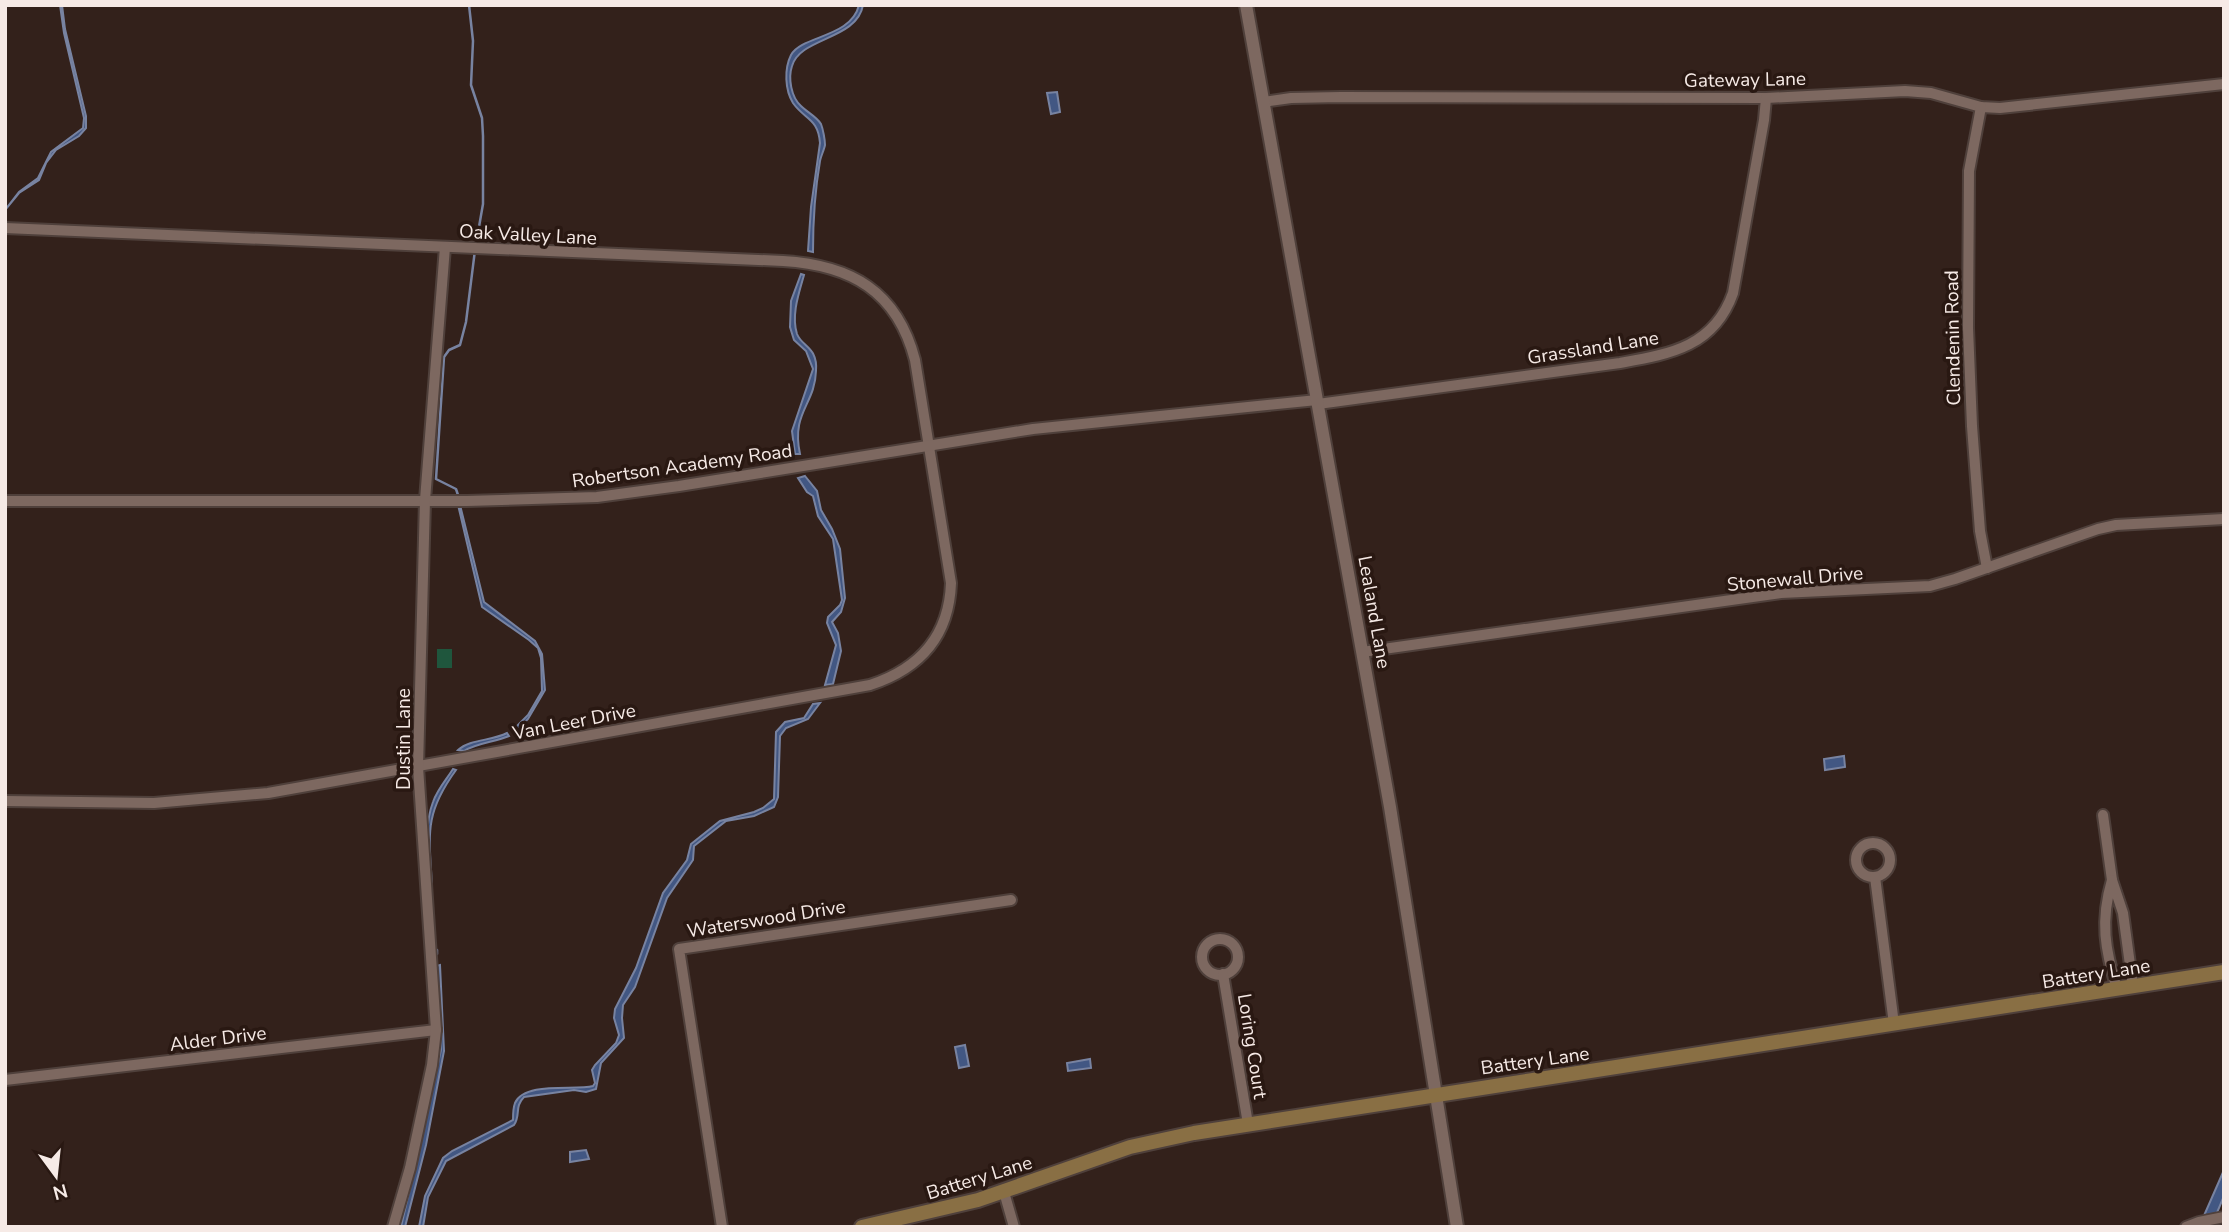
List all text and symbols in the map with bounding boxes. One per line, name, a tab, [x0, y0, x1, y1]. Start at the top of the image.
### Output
street label: Gateway Lane	[1684, 66, 1806, 94]
street label: Oak Valley Lane	[458, 218, 598, 252]
street label: Clendenin Road	[1939, 270, 1967, 406]
street label: Grassland Lane	[1526, 325, 1661, 371]
street label: Robertson Academy Road	[570, 438, 794, 494]
street label: Lealand Lane	[1351, 554, 1397, 671]
street label: Stonewall Drive	[1726, 560, 1864, 598]
street label: Dustin Lane	[391, 688, 417, 790]
street label: Van Leer Drive	[509, 697, 638, 747]
street label: Waterswood Drive	[685, 894, 847, 944]
street label: Battery Lane	[2040, 953, 2152, 995]
street label: Loring Court	[1231, 992, 1273, 1101]
street label: Alder Drive	[168, 1020, 268, 1058]
street label: Battery Lane	[1479, 1041, 1591, 1081]
north arrow	[21, 1141, 91, 1211]
street label: Battery Lane	[923, 1150, 1035, 1206]
text: N	[50, 1177, 70, 1206]

